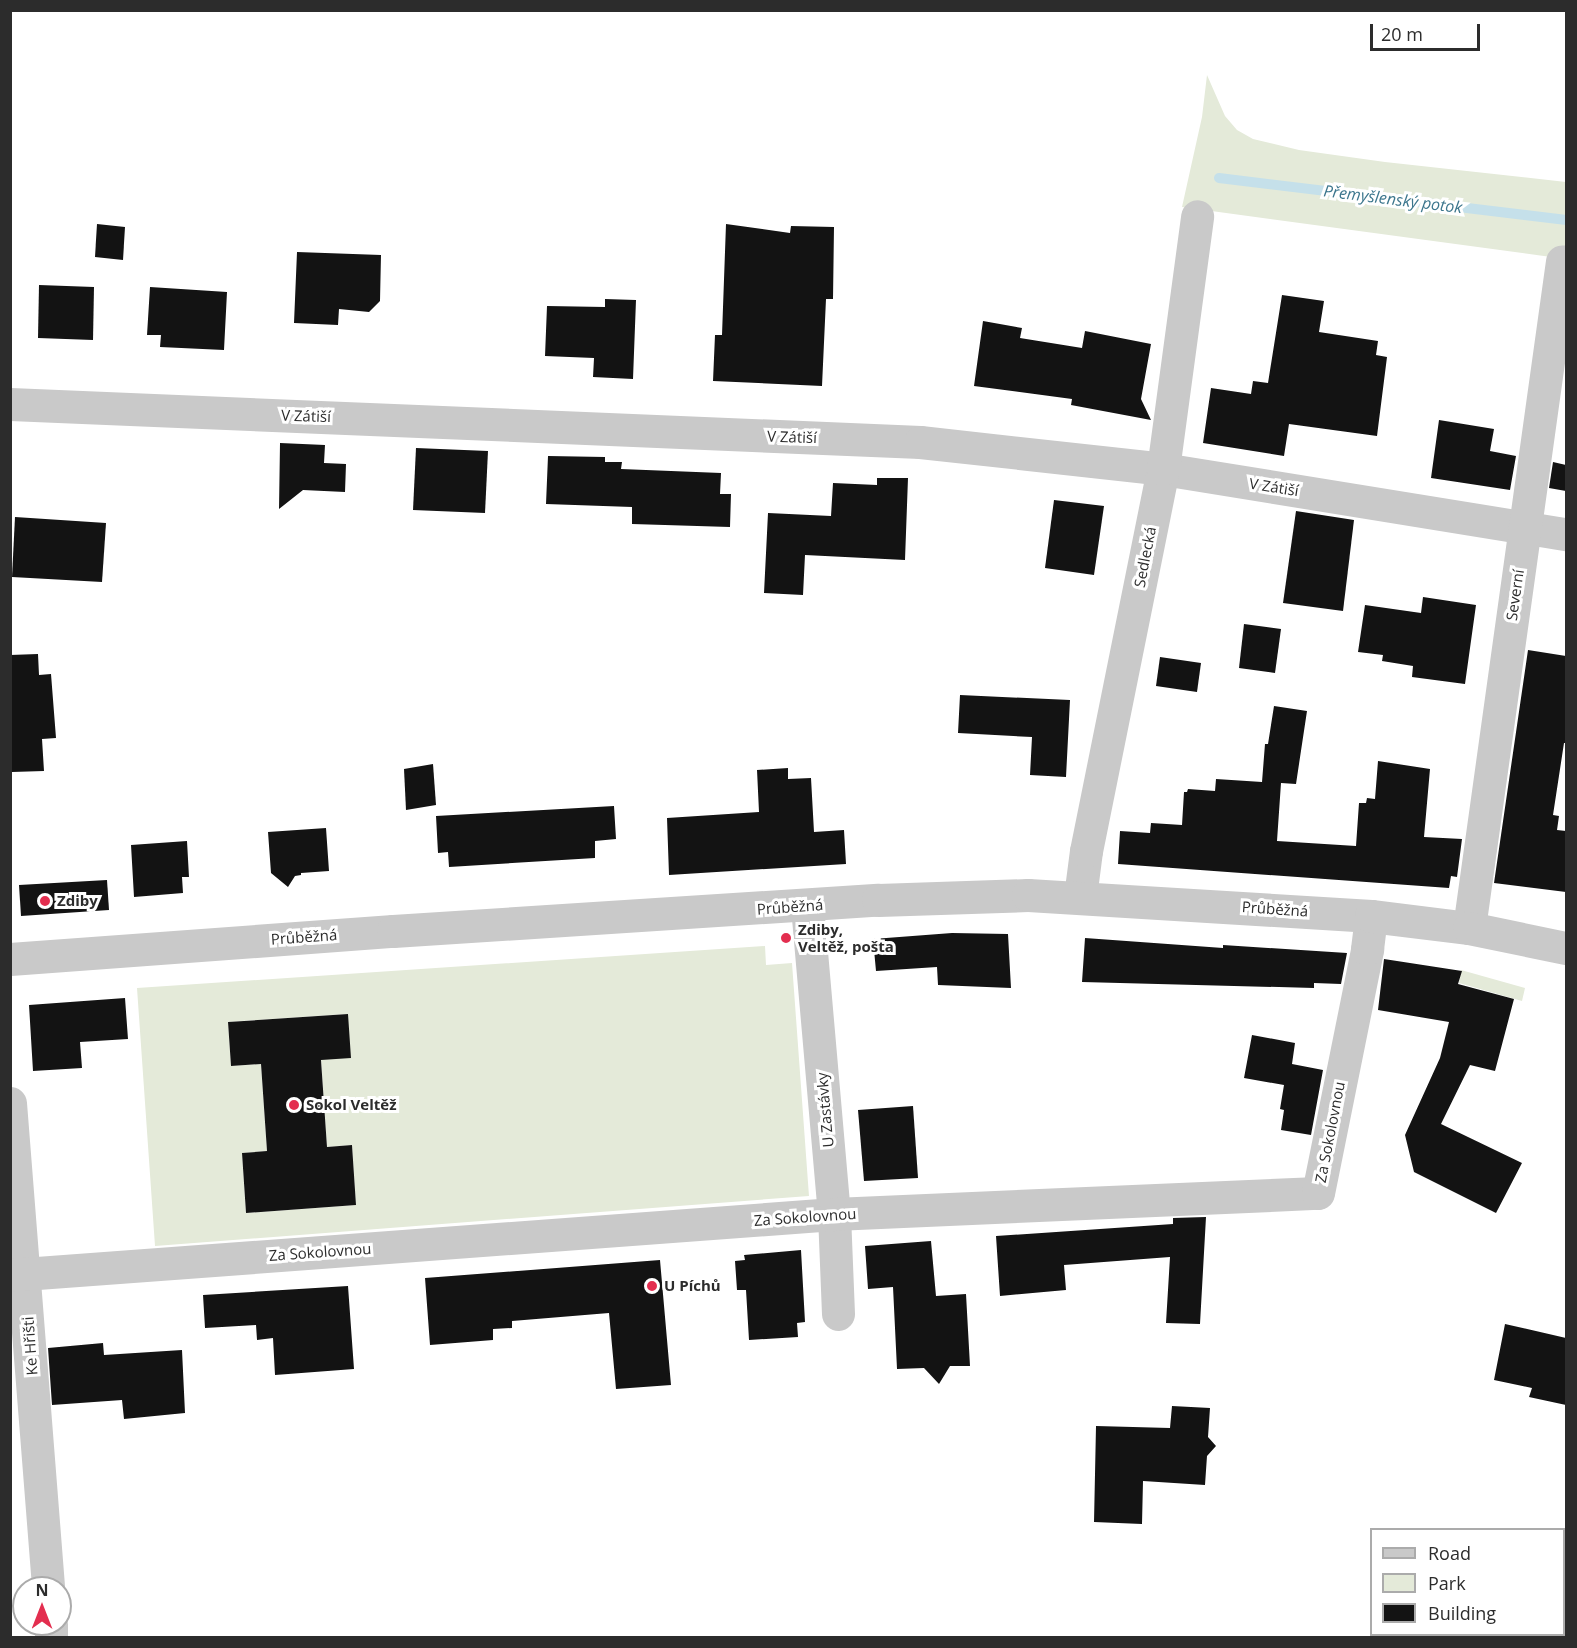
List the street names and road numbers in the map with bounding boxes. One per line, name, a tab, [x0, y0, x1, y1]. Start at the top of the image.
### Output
street label: V Zátiší	[281, 406, 331, 426]
street label: V Zátiší	[767, 427, 817, 447]
street label: V Zátiší	[1248, 474, 1300, 500]
street label: Sedlecká	[1130, 525, 1160, 589]
street label: Severní	[1502, 568, 1528, 622]
street label: Průběžná	[756, 896, 824, 918]
street label: Průběžná	[1241, 898, 1309, 920]
street label: Průběžná	[270, 926, 338, 948]
street label: U Zastávky	[813, 1072, 837, 1148]
street label: Za Sokolovnou	[1311, 1080, 1349, 1184]
street label: Za Sokolovnou	[753, 1204, 857, 1230]
street label: Za Sokolovnou	[268, 1239, 372, 1265]
street label: Ke Hřišti	[19, 1316, 41, 1376]

